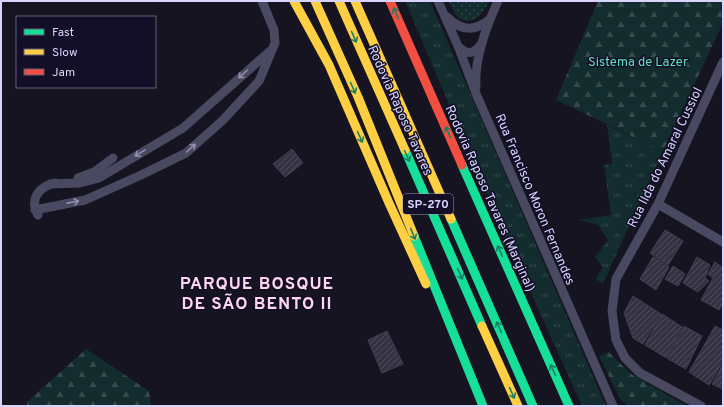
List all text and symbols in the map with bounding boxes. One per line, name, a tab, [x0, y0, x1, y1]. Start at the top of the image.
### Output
one-way arrow	[392, 8, 399, 20]
legend	[16, 16, 156, 88]
text: Fast	[52, 25, 74, 41]
one-way arrow	[351, 30, 359, 42]
street label: Rodovia Raposo Tavares	[363, 43, 435, 178]
text: Slow	[52, 45, 78, 61]
park label: Sistema de Lazer	[588, 55, 688, 71]
text: Jam	[52, 65, 75, 81]
one-way arrow	[238, 70, 248, 79]
one-way arrow	[350, 81, 358, 93]
street label: Rua Ilda do Amaral Cussiol	[625, 85, 707, 231]
street label: Rodovia Raposo Tavares (Marginal)	[441, 103, 538, 295]
street label: Rua Francisco Moron Fernandes	[491, 112, 578, 288]
one-way arrow	[444, 127, 451, 139]
one-way arrow	[357, 130, 364, 142]
one-way arrow	[186, 144, 196, 153]
one-way arrow	[404, 149, 411, 161]
one-way arrow	[134, 150, 146, 158]
road number: SP-270	[403, 194, 453, 214]
one-way arrow	[66, 198, 79, 206]
one-way arrow	[410, 228, 418, 240]
one-way arrow	[496, 246, 503, 258]
one-way arrow	[457, 268, 464, 280]
district label: PARQUE BOSQUE DE SÃO BENTO II	[180, 274, 334, 316]
one-way arrow	[495, 322, 502, 334]
one-way arrow	[549, 365, 556, 377]
one-way arrow	[509, 387, 517, 399]

